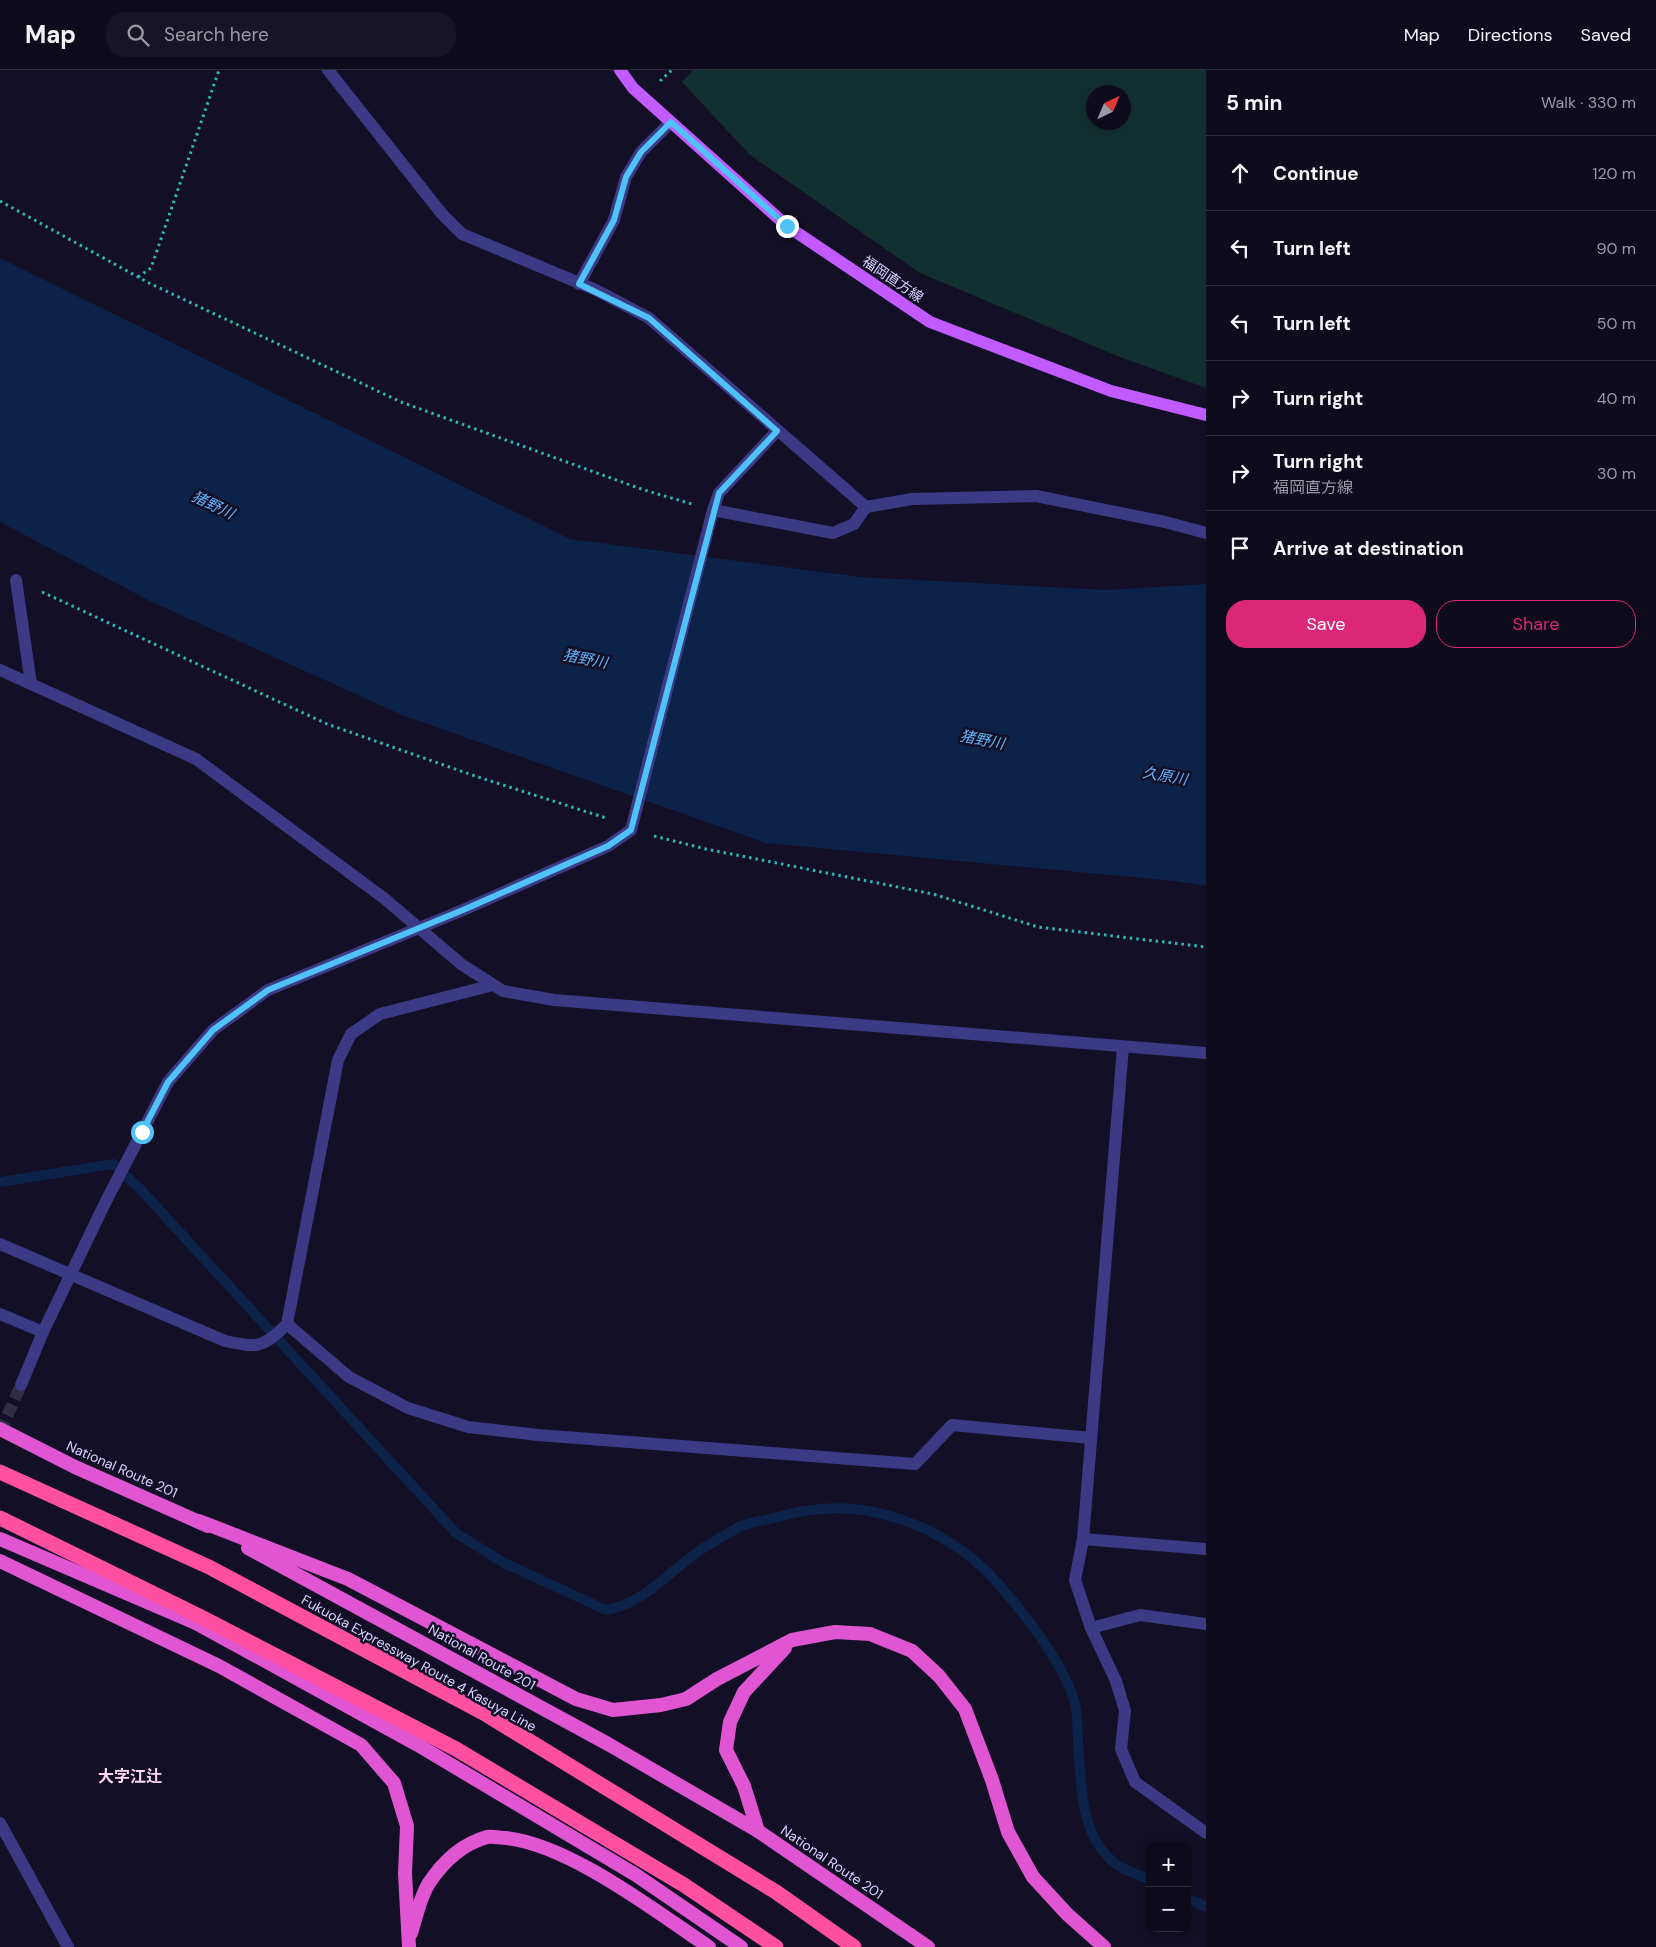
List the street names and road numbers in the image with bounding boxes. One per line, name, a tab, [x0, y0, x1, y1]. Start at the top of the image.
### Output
street label: 福岡直方線	[859, 252, 927, 306]
street label: National Route 201	[64, 1436, 180, 1502]
street label: Fukuoka Expressway Route 4 Kasuya Line	[298, 1591, 540, 1735]
street label: National Route 201	[425, 1620, 539, 1694]
street label: National Route 201	[777, 1821, 887, 1903]

